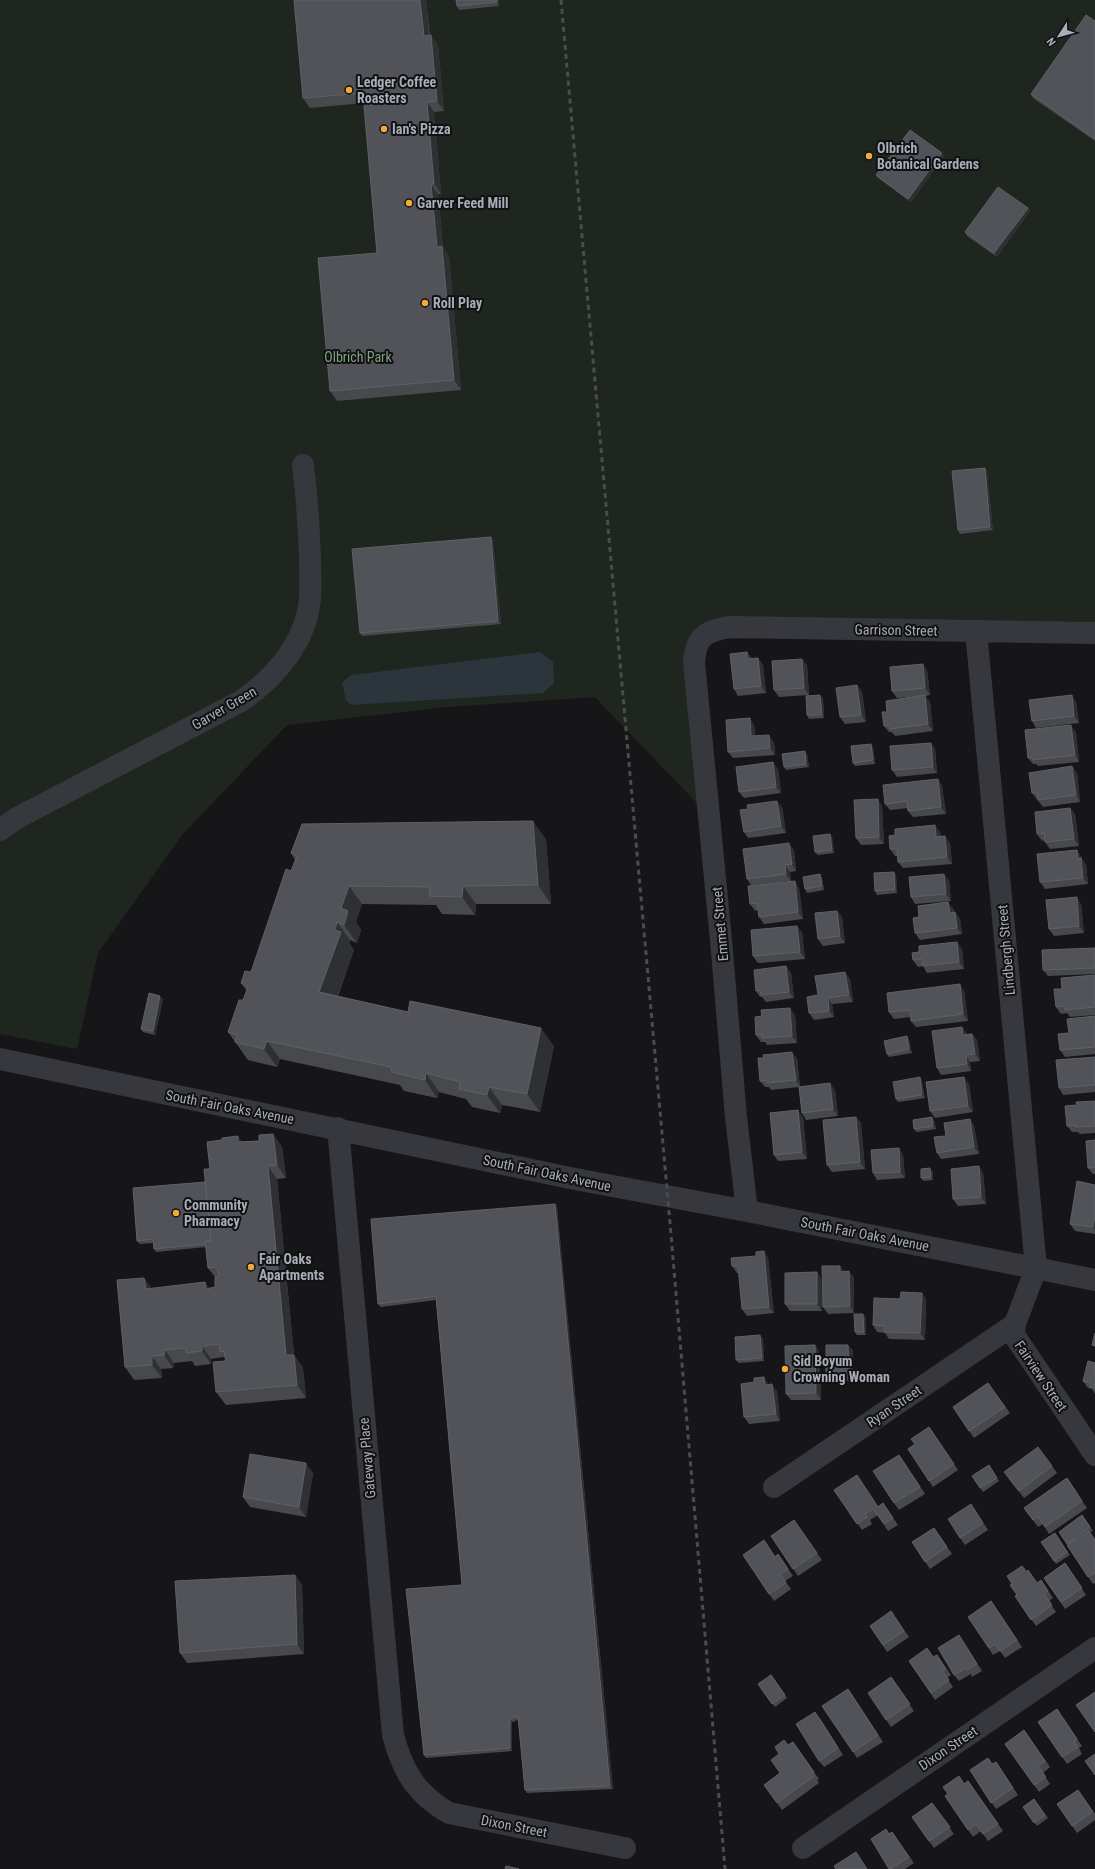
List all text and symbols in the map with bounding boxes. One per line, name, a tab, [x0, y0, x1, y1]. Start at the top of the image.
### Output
north arrow	[1039, 16, 1079, 56]
text: N	[1044, 35, 1059, 48]
place label: Ledger Coffee Roasters	[357, 74, 437, 106]
marker: Ledger Coffee Roasters	[344, 85, 354, 95]
place label: Ian's Pizza	[392, 121, 451, 137]
marker: Ian's Pizza	[379, 124, 389, 134]
place label: Olbrich Botanical Gardens	[877, 140, 979, 172]
marker: Olbrich Botanical Gardens	[864, 151, 874, 161]
place label: Garver Feed Mill	[417, 195, 509, 211]
marker: Garver Feed Mill	[404, 198, 414, 208]
place label: Roll Play	[433, 295, 483, 311]
marker: Roll Play	[420, 298, 430, 308]
park label: Olbrich Park	[324, 349, 392, 365]
street label: Garrison Street	[854, 621, 938, 639]
street label: Garver Green	[189, 683, 259, 733]
street label: Emmet Street	[709, 886, 731, 962]
street label: Lindbergh Street	[994, 904, 1018, 996]
street label: South Fair Oaks Avenue	[164, 1087, 296, 1127]
street label: South Fair Oaks Avenue	[482, 1152, 613, 1194]
place label: Community Pharmacy	[184, 1197, 248, 1229]
marker: Community Pharmacy	[171, 1208, 181, 1218]
street label: South Fair Oaks Avenue	[799, 1214, 931, 1254]
place label: Fair Oaks Apartments	[259, 1251, 324, 1283]
marker: Fair Oaks Apartments	[246, 1262, 256, 1272]
street label: Fairview Street	[1012, 1338, 1070, 1414]
place label: Sid Boyum Crowning Woman	[793, 1353, 890, 1385]
marker: Sid Boyum Crowning Woman	[780, 1364, 790, 1374]
street label: Ryan Street	[864, 1382, 924, 1430]
street label: Gateway Place	[355, 1416, 379, 1499]
street label: Dixon Street	[916, 1723, 980, 1773]
street label: Dixon Street	[480, 1812, 548, 1840]

